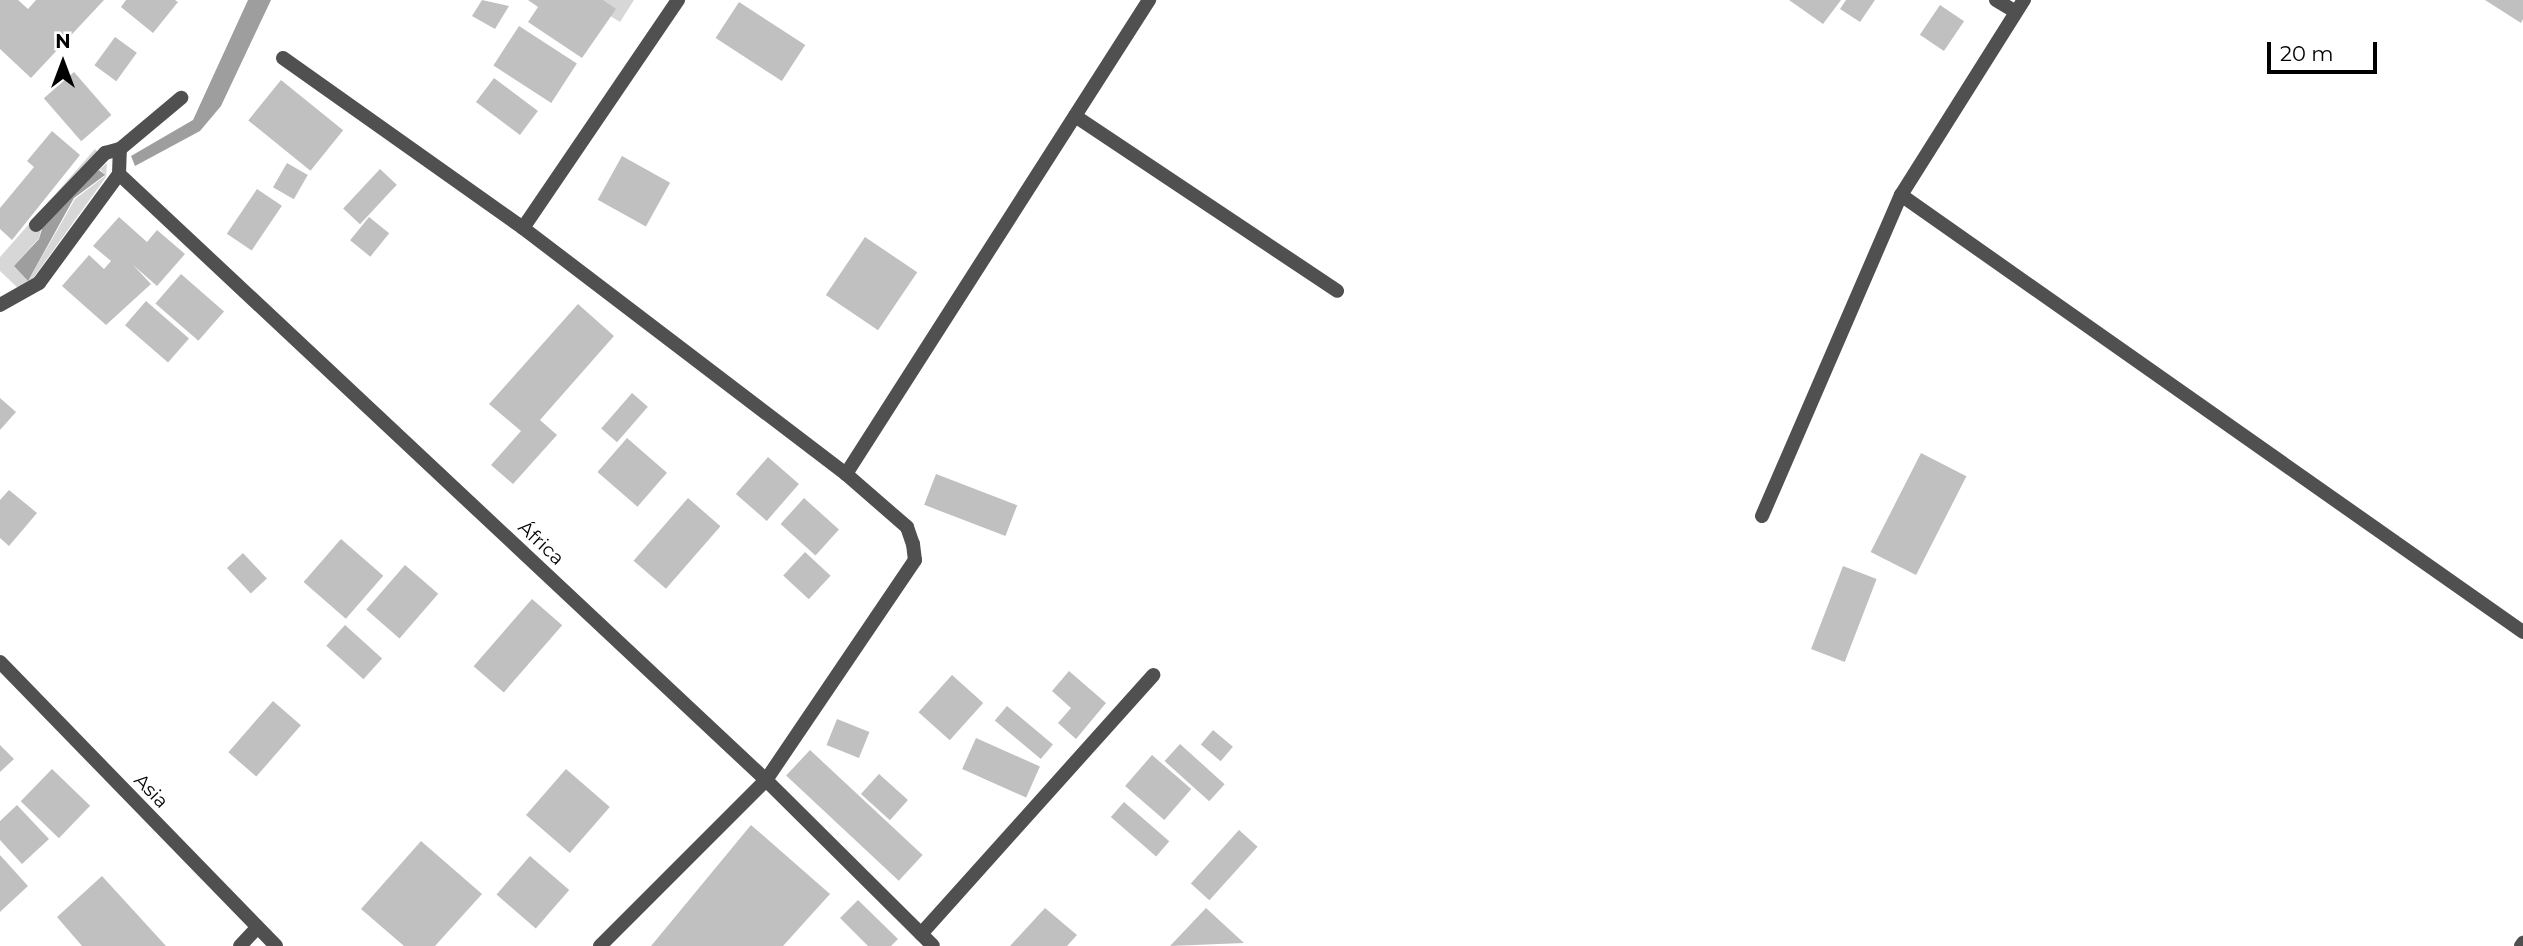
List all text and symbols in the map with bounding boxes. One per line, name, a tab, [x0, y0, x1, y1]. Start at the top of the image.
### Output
north arrow	[28, 28, 98, 98]
scale bar	[2271, 28, 2381, 72]
text: N	[55, 30, 71, 53]
text: 20 m	[2280, 41, 2334, 66]
street label: África	[513, 516, 569, 570]
street label: Asia	[129, 769, 173, 813]

